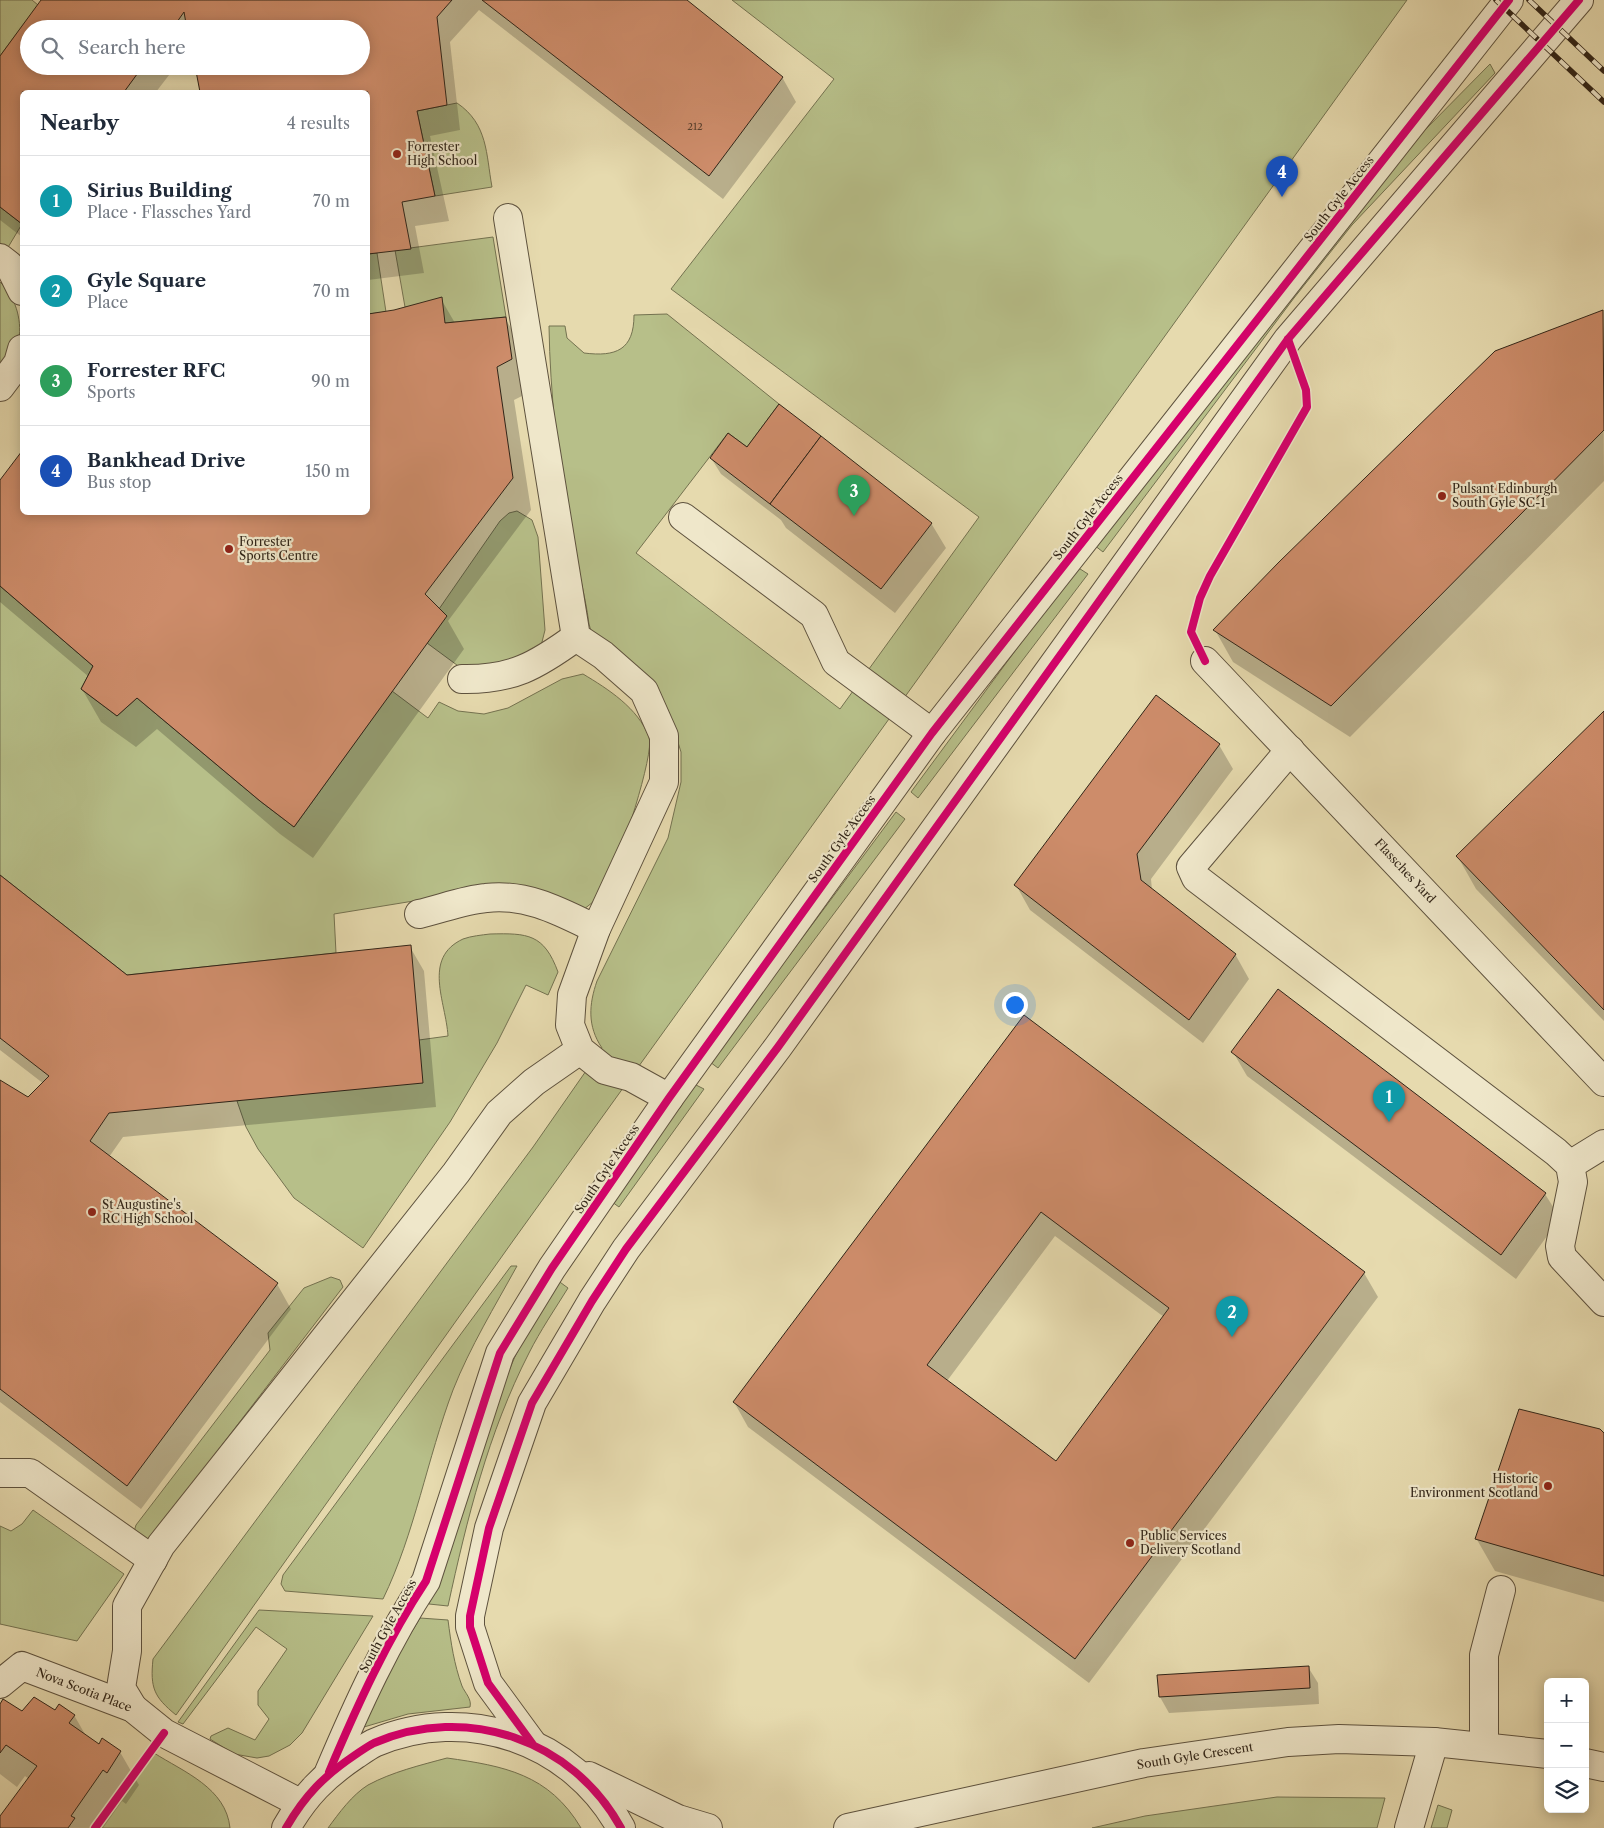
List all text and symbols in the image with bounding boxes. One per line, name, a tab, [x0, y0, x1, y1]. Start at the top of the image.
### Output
search box	[20, 20, 370, 75]
icon: search	[38, 34, 66, 62]
text: Search here	[78, 36, 186, 59]
text: Nearby	[40, 110, 119, 135]
text: 4 results	[287, 113, 350, 133]
house number: 212	[687, 120, 703, 133]
place label: Forrester High School	[407, 139, 478, 168]
marker: Forrester High School	[391, 148, 403, 160]
street label: South Gyle Access	[1300, 153, 1377, 245]
pin: 4	[1266, 156, 1298, 197]
text: Sirius Building	[87, 179, 232, 202]
text: 1	[52, 191, 60, 211]
text: 70 m	[313, 191, 350, 211]
text: Place · Flassches Yard	[87, 202, 251, 222]
text: Gyle Square	[87, 269, 206, 292]
text: 2	[51, 281, 61, 301]
text: 70 m	[313, 281, 350, 301]
text: Place	[87, 292, 128, 312]
text: Forrester RFC	[87, 359, 225, 382]
text: 3	[51, 371, 61, 391]
text: 90 m	[311, 371, 350, 391]
text: Sports	[87, 382, 136, 402]
text: Bankhead Drive	[87, 449, 245, 472]
text: 4	[51, 461, 61, 481]
text: 150 m	[305, 461, 350, 481]
street label: South Gyle Access	[1049, 471, 1126, 563]
text: Bus stop	[87, 472, 151, 492]
pin: 3	[838, 475, 870, 516]
place label: Pulsant Edinburgh South Gyle SC-1	[1452, 481, 1558, 510]
marker: Pulsant Edinburgh South Gyle SC-1	[1436, 490, 1448, 502]
place label: Forrester Sports Centre	[239, 534, 318, 563]
marker: Forrester Sports Centre	[223, 543, 235, 555]
street label: South Gyle Access	[805, 792, 878, 885]
street label: Flassches Yard	[1372, 835, 1439, 906]
your location	[1002, 992, 1028, 1018]
pin: 1	[1373, 1081, 1405, 1122]
street label: South Gyle Access	[571, 1121, 642, 1216]
place label: St Augustine's RC High School	[102, 1197, 194, 1226]
marker: St Augustine's RC High School	[86, 1206, 98, 1218]
pin: 2	[1216, 1296, 1248, 1337]
place label: Historic Environment Scotland	[1410, 1471, 1539, 1500]
marker: Historic Environment Scotland	[1542, 1480, 1554, 1492]
place label: Public Services Delivery Scotland	[1140, 1528, 1241, 1557]
marker: Public Services Delivery Scotland	[1124, 1537, 1136, 1549]
street label: South Gyle Access	[356, 1576, 419, 1675]
street label: Nova Scotia Place	[34, 1664, 134, 1715]
map controls	[1544, 1678, 1589, 1813]
button: +	[1544, 1678, 1589, 1723]
button: −	[1544, 1723, 1589, 1768]
street label: South Gyle Crescent	[1136, 1739, 1255, 1772]
button: layers	[1544, 1768, 1589, 1813]

